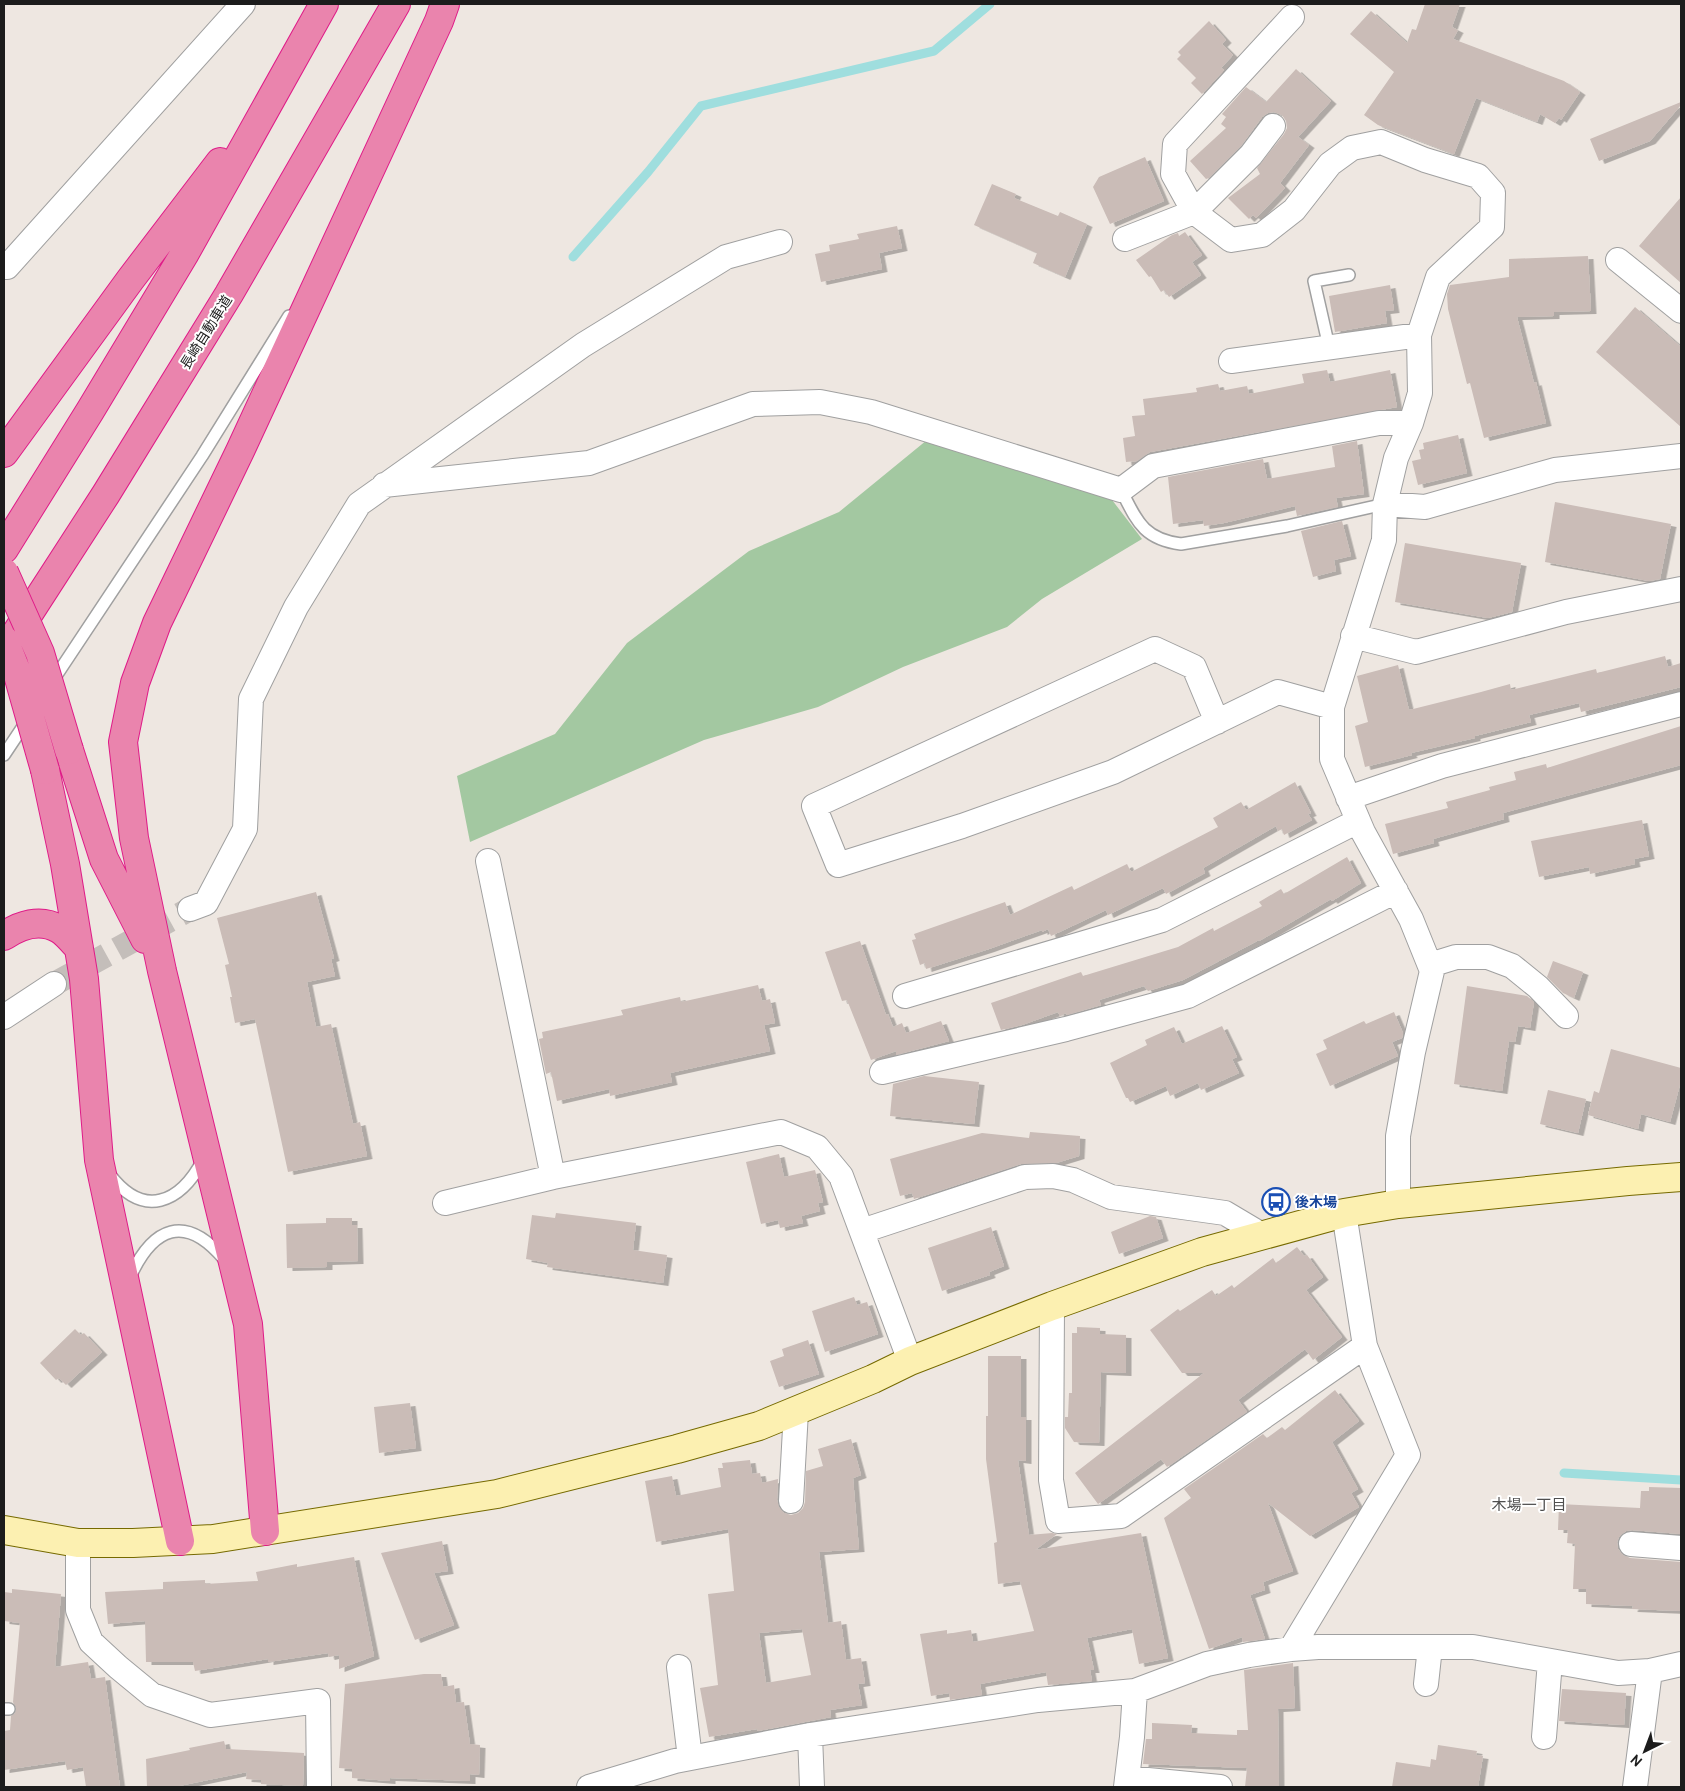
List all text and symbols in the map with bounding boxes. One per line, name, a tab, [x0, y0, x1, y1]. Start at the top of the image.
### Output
street label: 長崎自動車道	[176, 292, 236, 372]
bus stop icon: 後木場	[1261, 1187, 1291, 1217]
place label: 後木場	[1295, 1193, 1337, 1211]
district label: 木場一丁目	[1491, 1496, 1567, 1514]
north arrow	[1620, 1726, 1670, 1776]
text: N	[1627, 1751, 1646, 1771]

